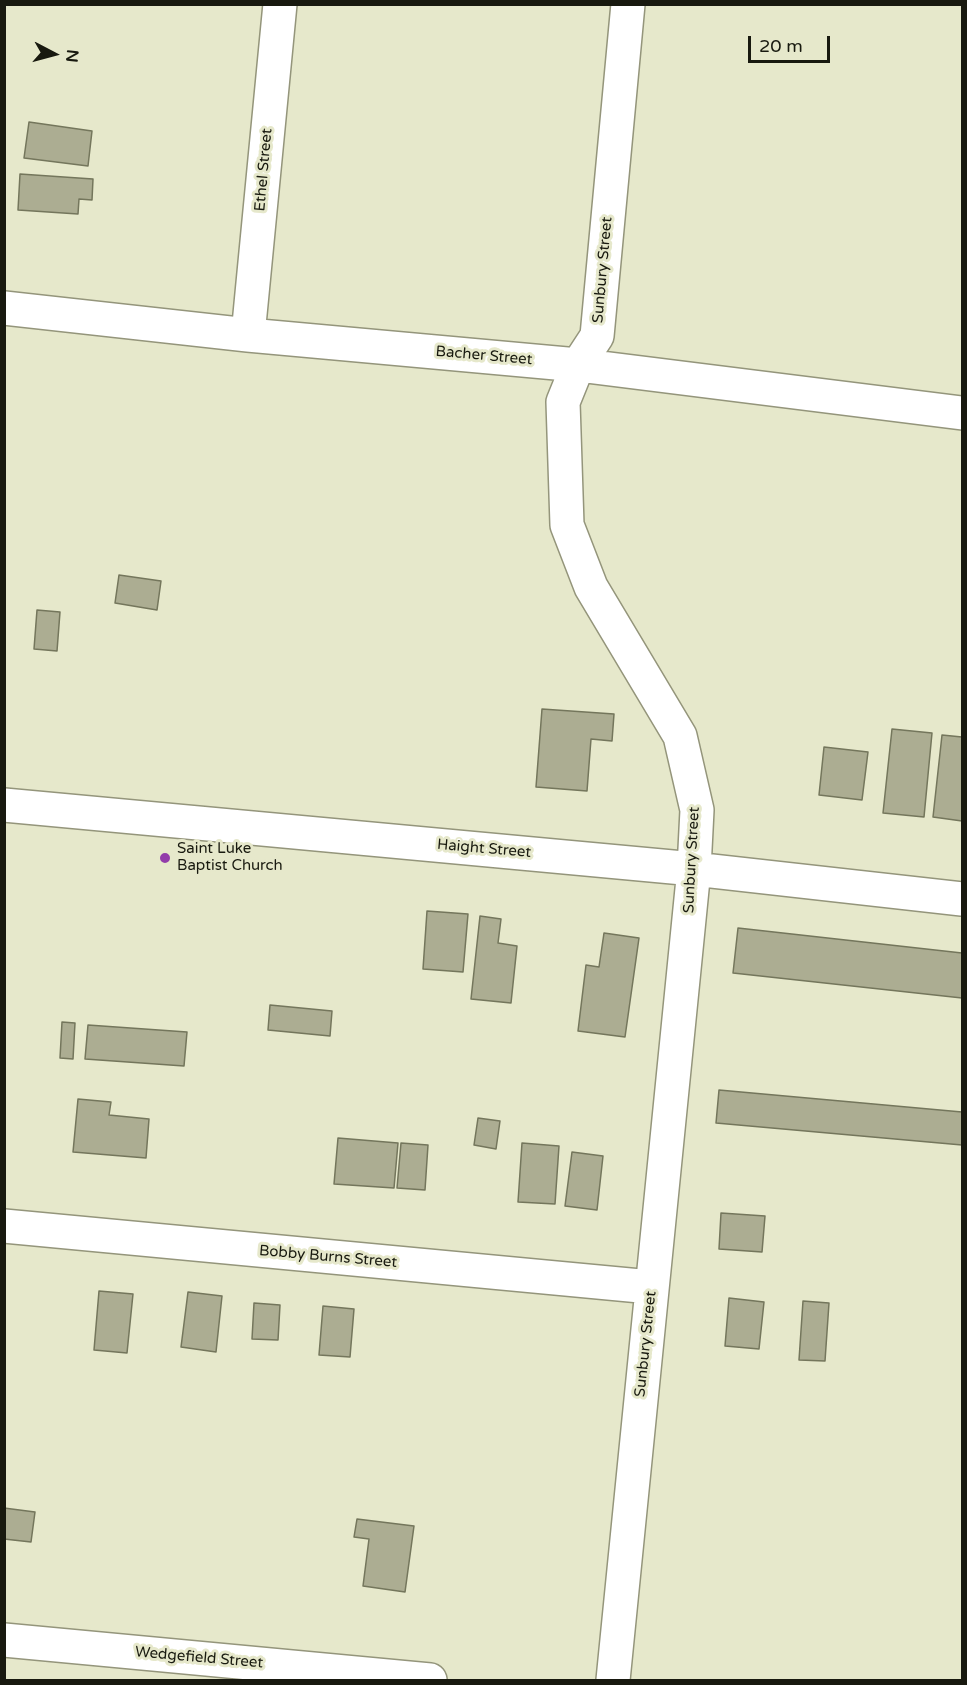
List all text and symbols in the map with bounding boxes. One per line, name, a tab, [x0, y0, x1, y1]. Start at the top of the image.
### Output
north arrow	[24, 24, 84, 84]
scale bar	[751, 24, 834, 62]
text: 20 m	[759, 35, 803, 57]
text: N	[61, 48, 83, 63]
street label: Ethel Street	[251, 128, 277, 212]
street label: Sunbury Street	[589, 216, 617, 324]
street label: Bacher Street	[435, 343, 533, 369]
street label: Sunbury Street	[680, 806, 704, 914]
street label: Haight Street	[436, 836, 532, 862]
place label: Saint Luke Baptist Church	[177, 840, 283, 875]
marker: Saint Luke Baptist Church	[158, 851, 172, 865]
street label: Bobby Burns Street	[258, 1242, 398, 1272]
street label: Sunbury Street	[631, 1290, 661, 1398]
street label: Wedgefield Street	[134, 1643, 264, 1673]

